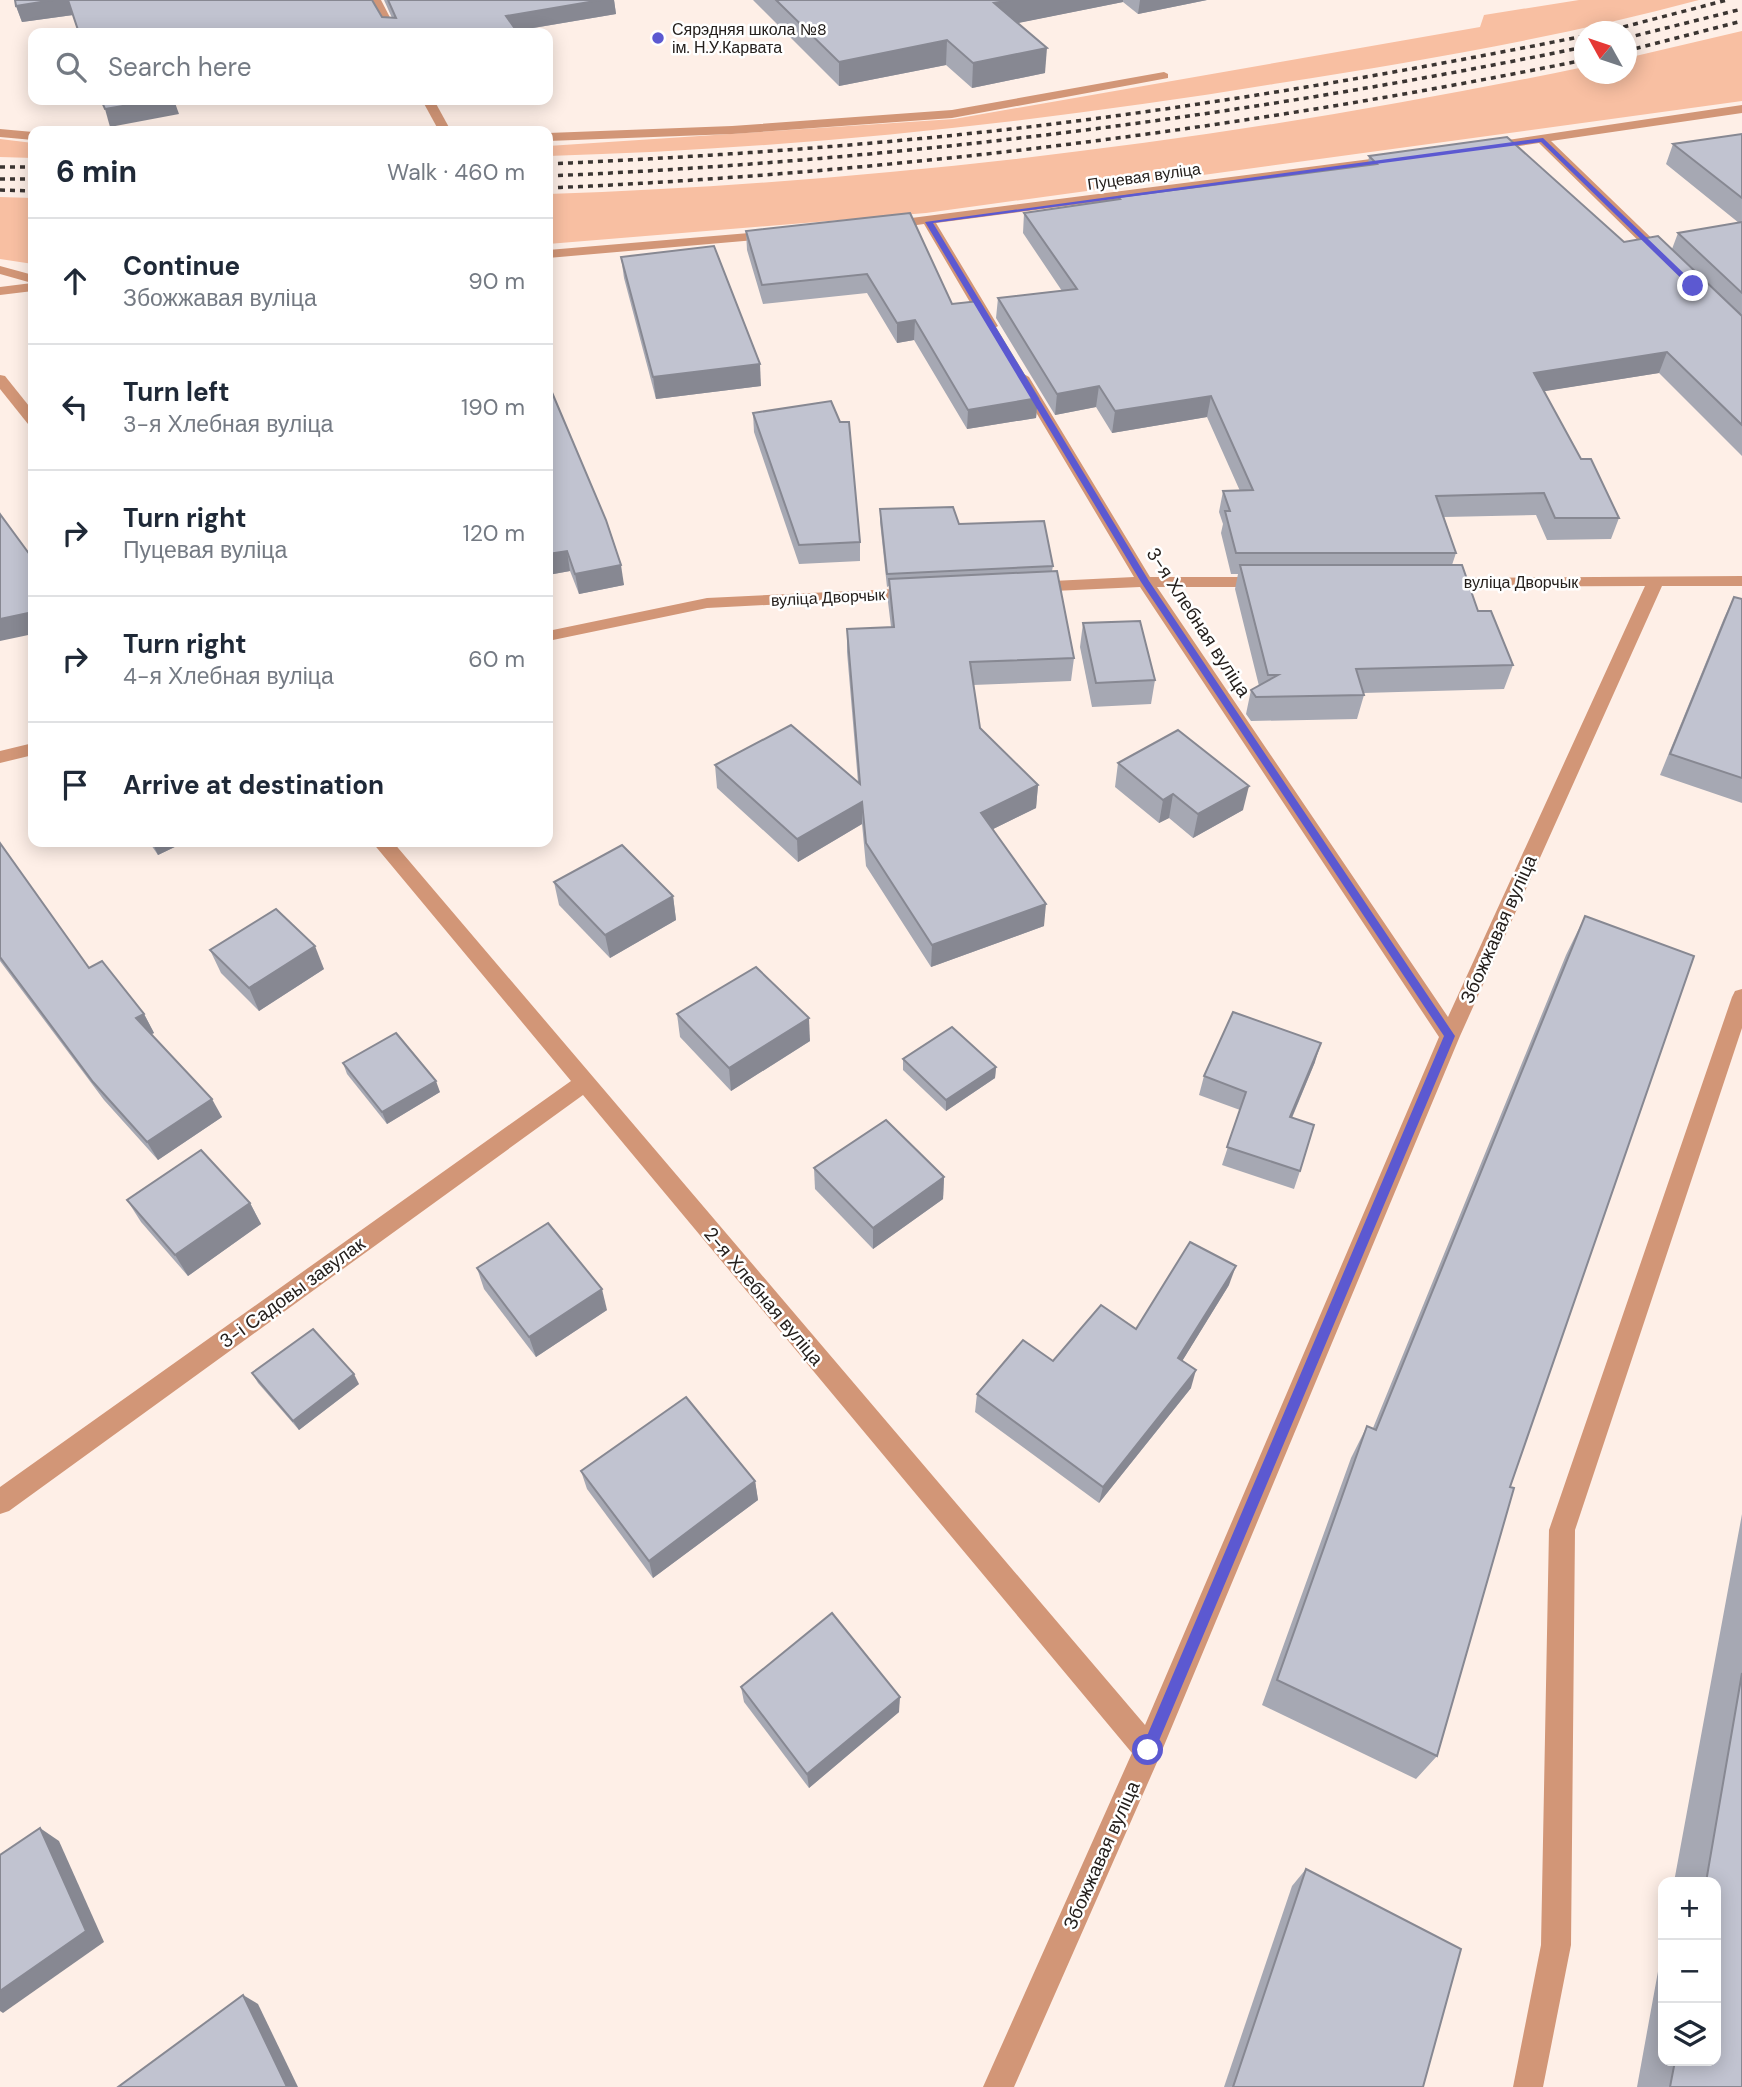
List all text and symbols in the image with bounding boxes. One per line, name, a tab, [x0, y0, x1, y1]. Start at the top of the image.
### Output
place label: Сярэдняя школа №8 ім. Н.У.Карвата	[672, 19, 827, 58]
north arrow	[1574, 21, 1637, 84]
search box	[28, 28, 553, 105]
marker: Сярэдняя школа №8 ім. Н.У.Карвата	[650, 30, 666, 46]
icon: search	[52, 48, 90, 86]
text: Search here	[108, 50, 251, 84]
text: 6 min	[56, 152, 137, 191]
text: Walk · 460 m	[387, 157, 525, 187]
street label: Пуцевая вуліца	[1086, 158, 1202, 195]
text: Continue	[123, 249, 240, 283]
icon: ahead	[56, 262, 94, 300]
text: 90 m	[468, 266, 525, 296]
route end	[1677, 270, 1708, 301]
text: Збожжавая вуліца	[123, 283, 317, 313]
text: Turn left	[123, 375, 230, 409]
icon: left	[56, 388, 94, 426]
text: 190 m	[461, 392, 525, 422]
text: 3-я Хлебная вуліца	[123, 409, 333, 439]
text: Turn right	[123, 501, 247, 535]
icon: right	[56, 514, 94, 552]
text: 120 m	[462, 518, 525, 548]
text: Пуцевая вуліца	[123, 535, 287, 565]
street label: 3-я Хлебная вуліца	[1141, 543, 1257, 702]
street label: вуліца Дворчык	[1464, 572, 1579, 593]
street label: вуліца Дворчык	[770, 584, 887, 611]
text: Turn right	[123, 627, 247, 661]
icon: right	[56, 640, 94, 678]
text: 60 m	[468, 644, 525, 674]
text: 4-я Хлебная вуліца	[123, 661, 334, 691]
icon: arrive	[56, 766, 94, 804]
text: Arrive at destination	[123, 768, 384, 802]
street label: Збожжавая вуліца	[1454, 851, 1543, 1007]
street label: 2-я Хлебная вуліца	[698, 1222, 829, 1371]
street label: 3-і Садовы завулак	[215, 1231, 370, 1354]
route start	[1132, 1734, 1163, 1765]
street label: Збожжавая вуліца	[1057, 1777, 1146, 1933]
map controls	[1658, 1877, 1721, 2066]
button: +	[1658, 1877, 1721, 1940]
button: −	[1658, 1940, 1721, 2003]
button: layers	[1658, 2003, 1721, 2066]

